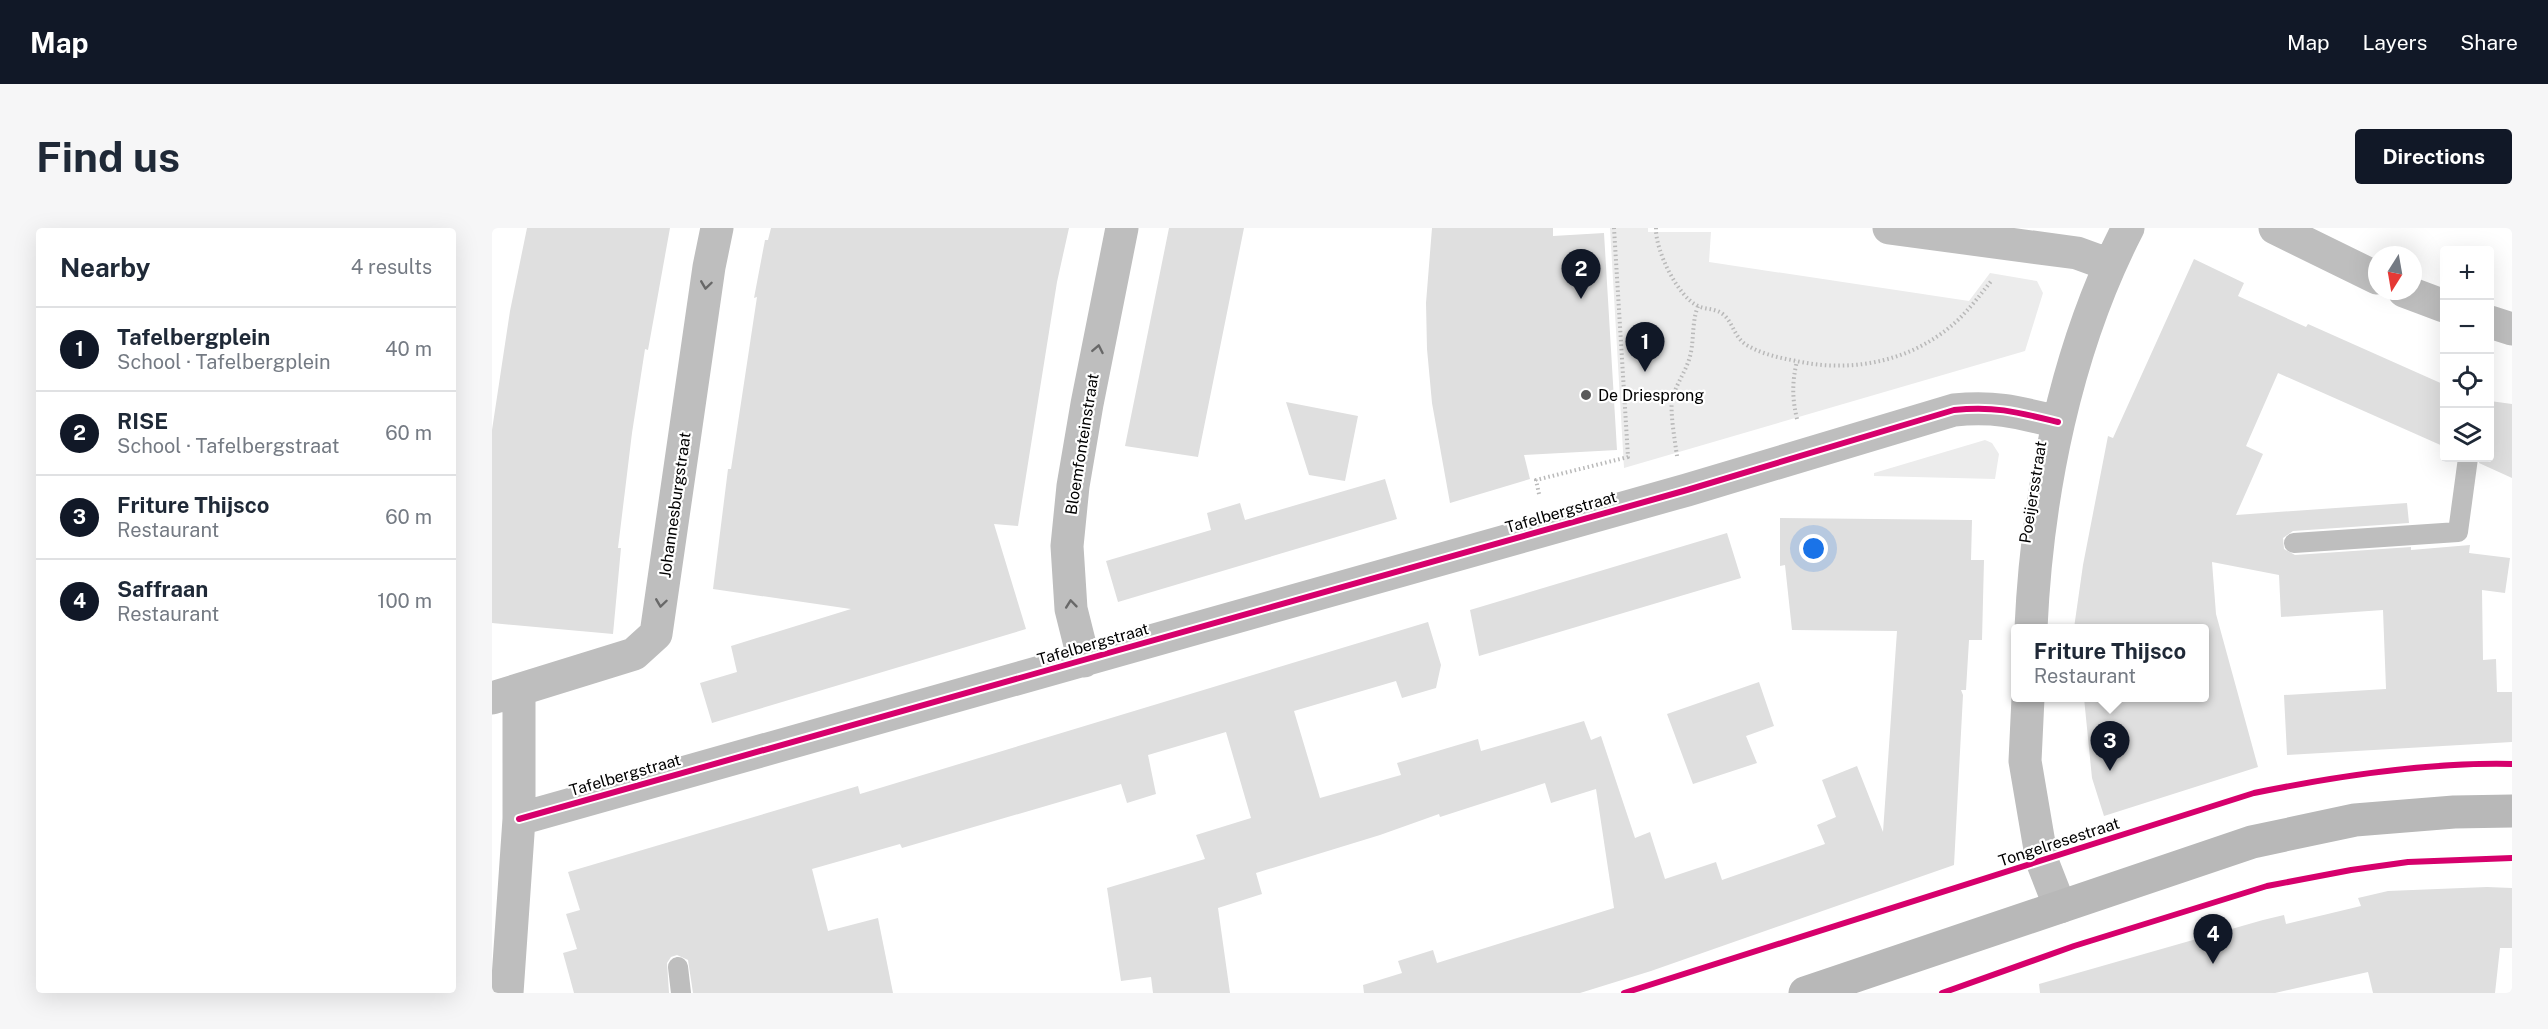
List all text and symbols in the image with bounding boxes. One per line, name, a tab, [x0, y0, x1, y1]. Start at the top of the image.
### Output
text: Map	[30, 26, 89, 59]
text: Map	[2287, 30, 2330, 55]
text: Layers	[2363, 30, 2427, 55]
text: Share	[2460, 30, 2518, 55]
button: Directions	[2355, 129, 2512, 184]
text: Find us	[36, 132, 180, 181]
north arrow	[2368, 246, 2422, 300]
map controls	[2440, 246, 2494, 462]
button: +	[2440, 246, 2494, 300]
pin: 2	[1562, 250, 1600, 299]
text: Nearby	[60, 252, 150, 283]
text: 4 results	[351, 255, 432, 279]
one-way arrow	[701, 281, 713, 290]
button: −	[2440, 300, 2494, 354]
pin: 1	[1626, 322, 1664, 372]
text: Tafelbergplein	[117, 324, 270, 350]
text: 1	[75, 337, 84, 361]
text: 40 m	[385, 337, 432, 361]
one-way arrow	[1091, 344, 1104, 354]
text: School · Tafelbergplein	[117, 350, 331, 374]
button: locate	[2440, 354, 2494, 408]
street label: Bloemfonteinstraat	[1061, 372, 1103, 516]
place label: De Driesprong	[1598, 386, 1704, 405]
marker: De Driesprong	[1579, 388, 1593, 402]
text: RISE	[117, 408, 168, 434]
button: layers	[2440, 408, 2494, 462]
text: 2	[73, 421, 86, 445]
text: 60 m	[385, 421, 432, 445]
street label: Johannesburgstraat	[655, 431, 695, 579]
text: School · Tafelbergstraat	[117, 434, 339, 458]
street label: Poeijersstraat	[2016, 439, 2050, 545]
street label: Tafelbergstraat	[1503, 487, 1619, 537]
text: Friture Thijsco	[117, 492, 269, 518]
text: 3	[73, 505, 86, 529]
text: 60 m	[385, 505, 432, 529]
text: Restaurant	[117, 518, 219, 542]
your location	[1799, 534, 1828, 563]
text: Saffraan	[117, 576, 208, 602]
text: 4	[73, 589, 86, 613]
text: 100 m	[377, 589, 432, 613]
one-way arrow	[655, 599, 667, 608]
one-way arrow	[1065, 599, 1078, 608]
text: Restaurant	[117, 602, 219, 626]
street label: Tafelbergstraat	[1035, 619, 1151, 669]
popup	[2011, 624, 2209, 702]
text: Friture Thijsco	[2034, 638, 2186, 664]
text: Restaurant	[2034, 664, 2136, 688]
pin: 3	[2090, 722, 2130, 771]
street label: Tafelbergstraat	[567, 750, 683, 800]
street label: Tongelresestraat	[1996, 813, 2122, 871]
pin: 4	[2194, 914, 2232, 964]

